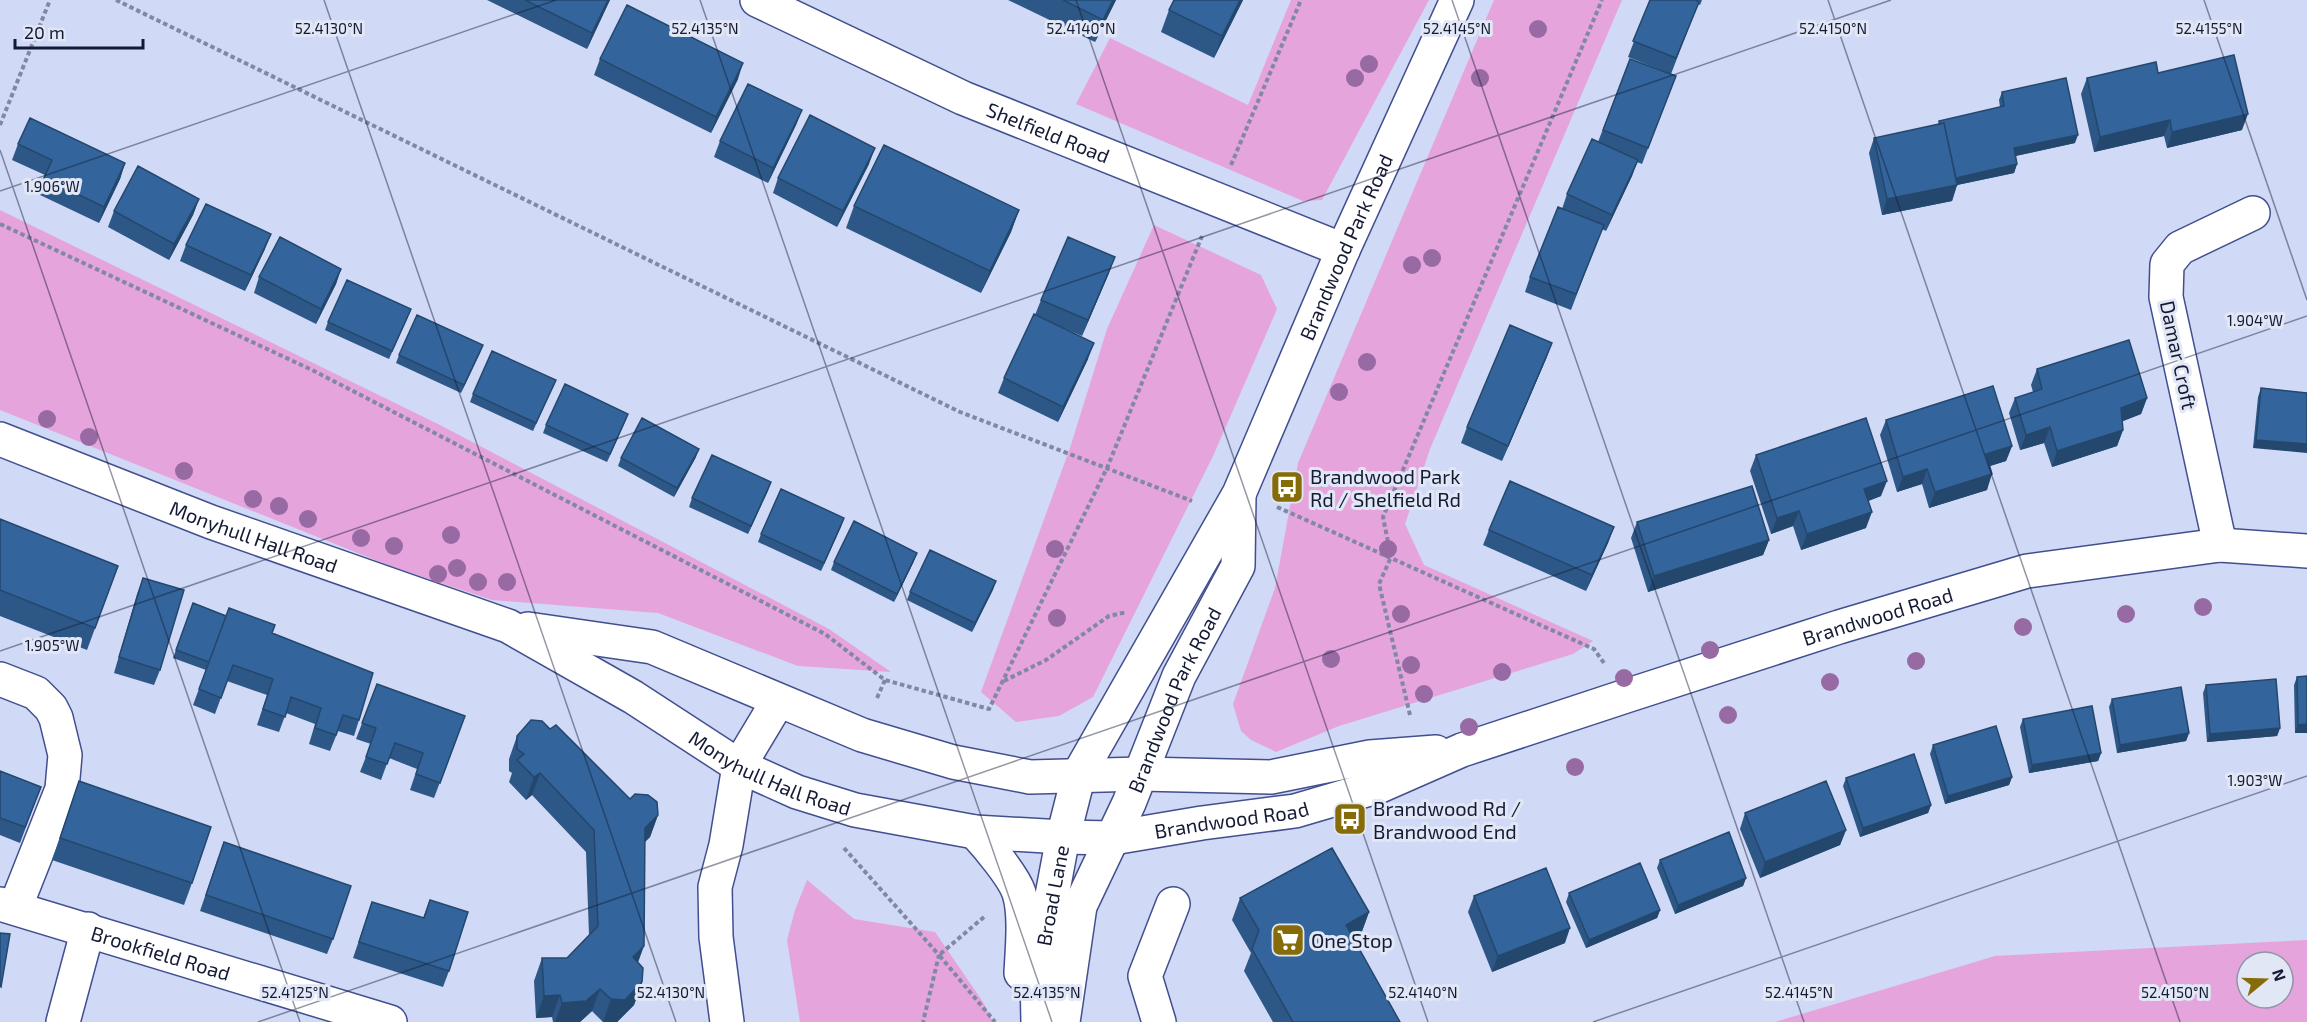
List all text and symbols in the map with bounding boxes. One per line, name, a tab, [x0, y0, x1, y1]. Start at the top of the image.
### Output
scale bar	[15, 12, 142, 50]
text: 52.4130°N	[295, 19, 363, 37]
text: 52.4135°N	[671, 19, 739, 37]
text: 52.4140°N	[1046, 19, 1116, 37]
text: 52.4145°N	[1423, 19, 1491, 37]
text: 52.4150°N	[1799, 19, 1867, 37]
text: 52.4155°N	[2175, 19, 2243, 37]
text: 20 m	[24, 21, 65, 43]
street label: Shelfield Road	[983, 97, 1113, 167]
street label: Brandwood Park Road	[1294, 150, 1397, 344]
text: 1.906°W	[24, 177, 80, 195]
street label: Damar Croft	[2156, 298, 2202, 412]
text: 1.904°W	[2227, 311, 2283, 329]
place label: Brandwood Park Rd / Shelfield Rd	[1310, 464, 1461, 511]
bus stop icon: Brandwood Park Rd / Shelfield Rd	[1269, 469, 1305, 505]
street label: Monyhull Hall Road	[167, 495, 341, 577]
street label: Brandwood Road	[1799, 582, 1956, 650]
street label: Brandwood Park Road	[1122, 603, 1226, 796]
text: 1.905°W	[25, 636, 79, 654]
street label: Monyhull Hall Road	[685, 725, 854, 820]
text: 1.903°W	[2227, 771, 2283, 789]
street label: Brandwood Road	[1152, 796, 1312, 843]
place label: Brandwood Rd / Brandwood End	[1373, 796, 1521, 843]
bus stop icon: Brandwood Rd / Brandwood End	[1332, 801, 1368, 837]
street label: Broad Lane	[1031, 843, 1073, 948]
street label: Brookfield Road	[88, 920, 233, 985]
supermarket icon: One Stop	[1270, 922, 1306, 958]
place label: One Stop	[1311, 928, 1393, 952]
north arrow	[2235, 950, 2295, 1010]
text: N	[2269, 966, 2291, 984]
text: 52.4125°N	[261, 983, 329, 1001]
text: 52.4130°N	[637, 983, 705, 1001]
text: 52.4135°N	[1013, 983, 1081, 1001]
text: 52.4140°N	[1388, 983, 1458, 1001]
text: 52.4145°N	[1765, 983, 1833, 1001]
text: 52.4150°N	[2141, 983, 2209, 1001]

